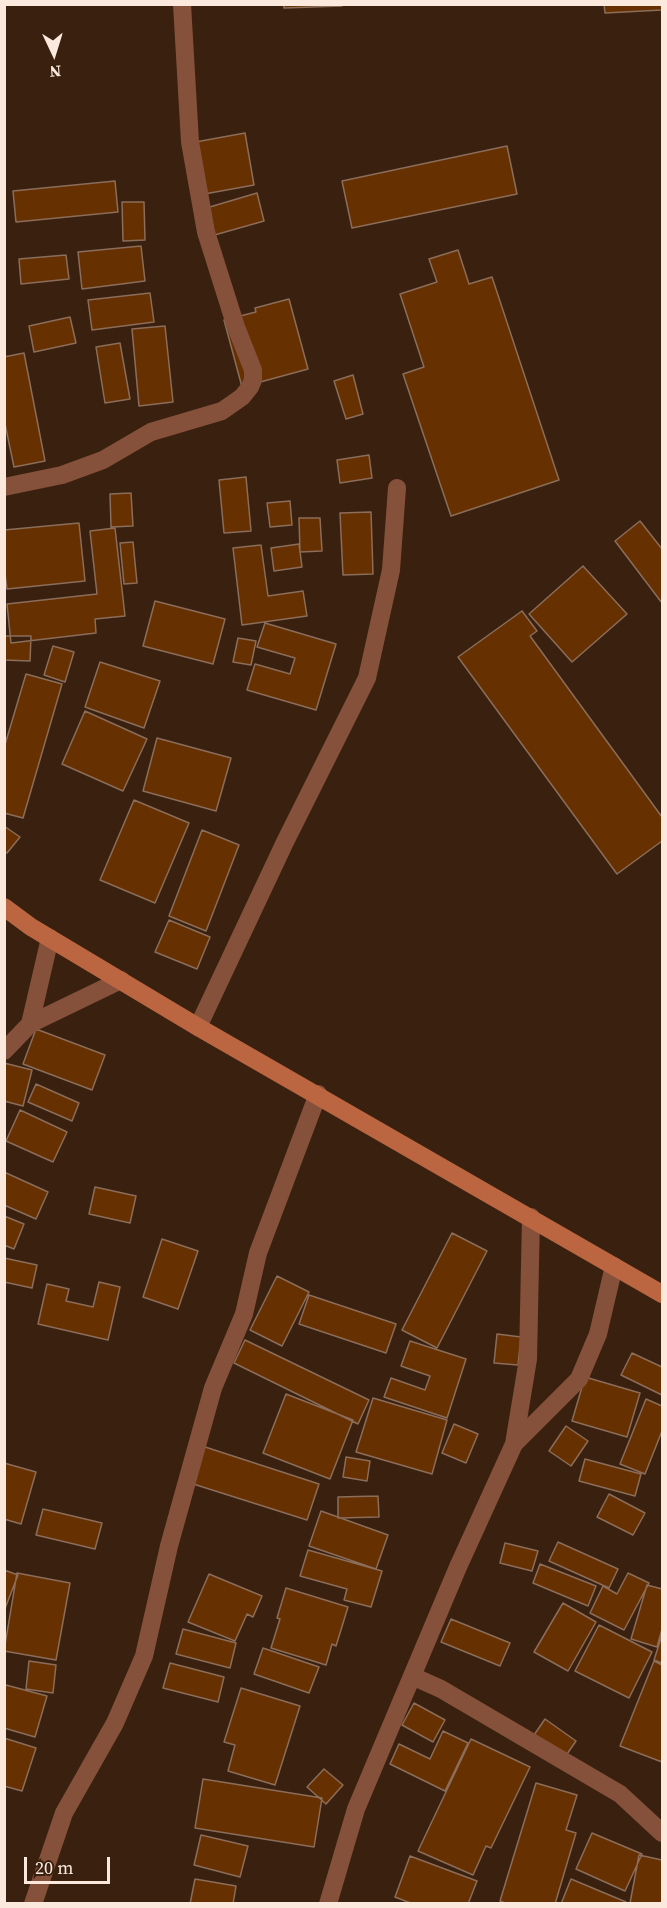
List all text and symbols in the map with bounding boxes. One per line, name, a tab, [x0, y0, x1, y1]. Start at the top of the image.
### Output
north arrow	[24, 24, 84, 84]
text: N	[49, 61, 62, 83]
scale bar	[27, 1845, 112, 1883]
text: 20 m	[35, 1855, 73, 1880]

